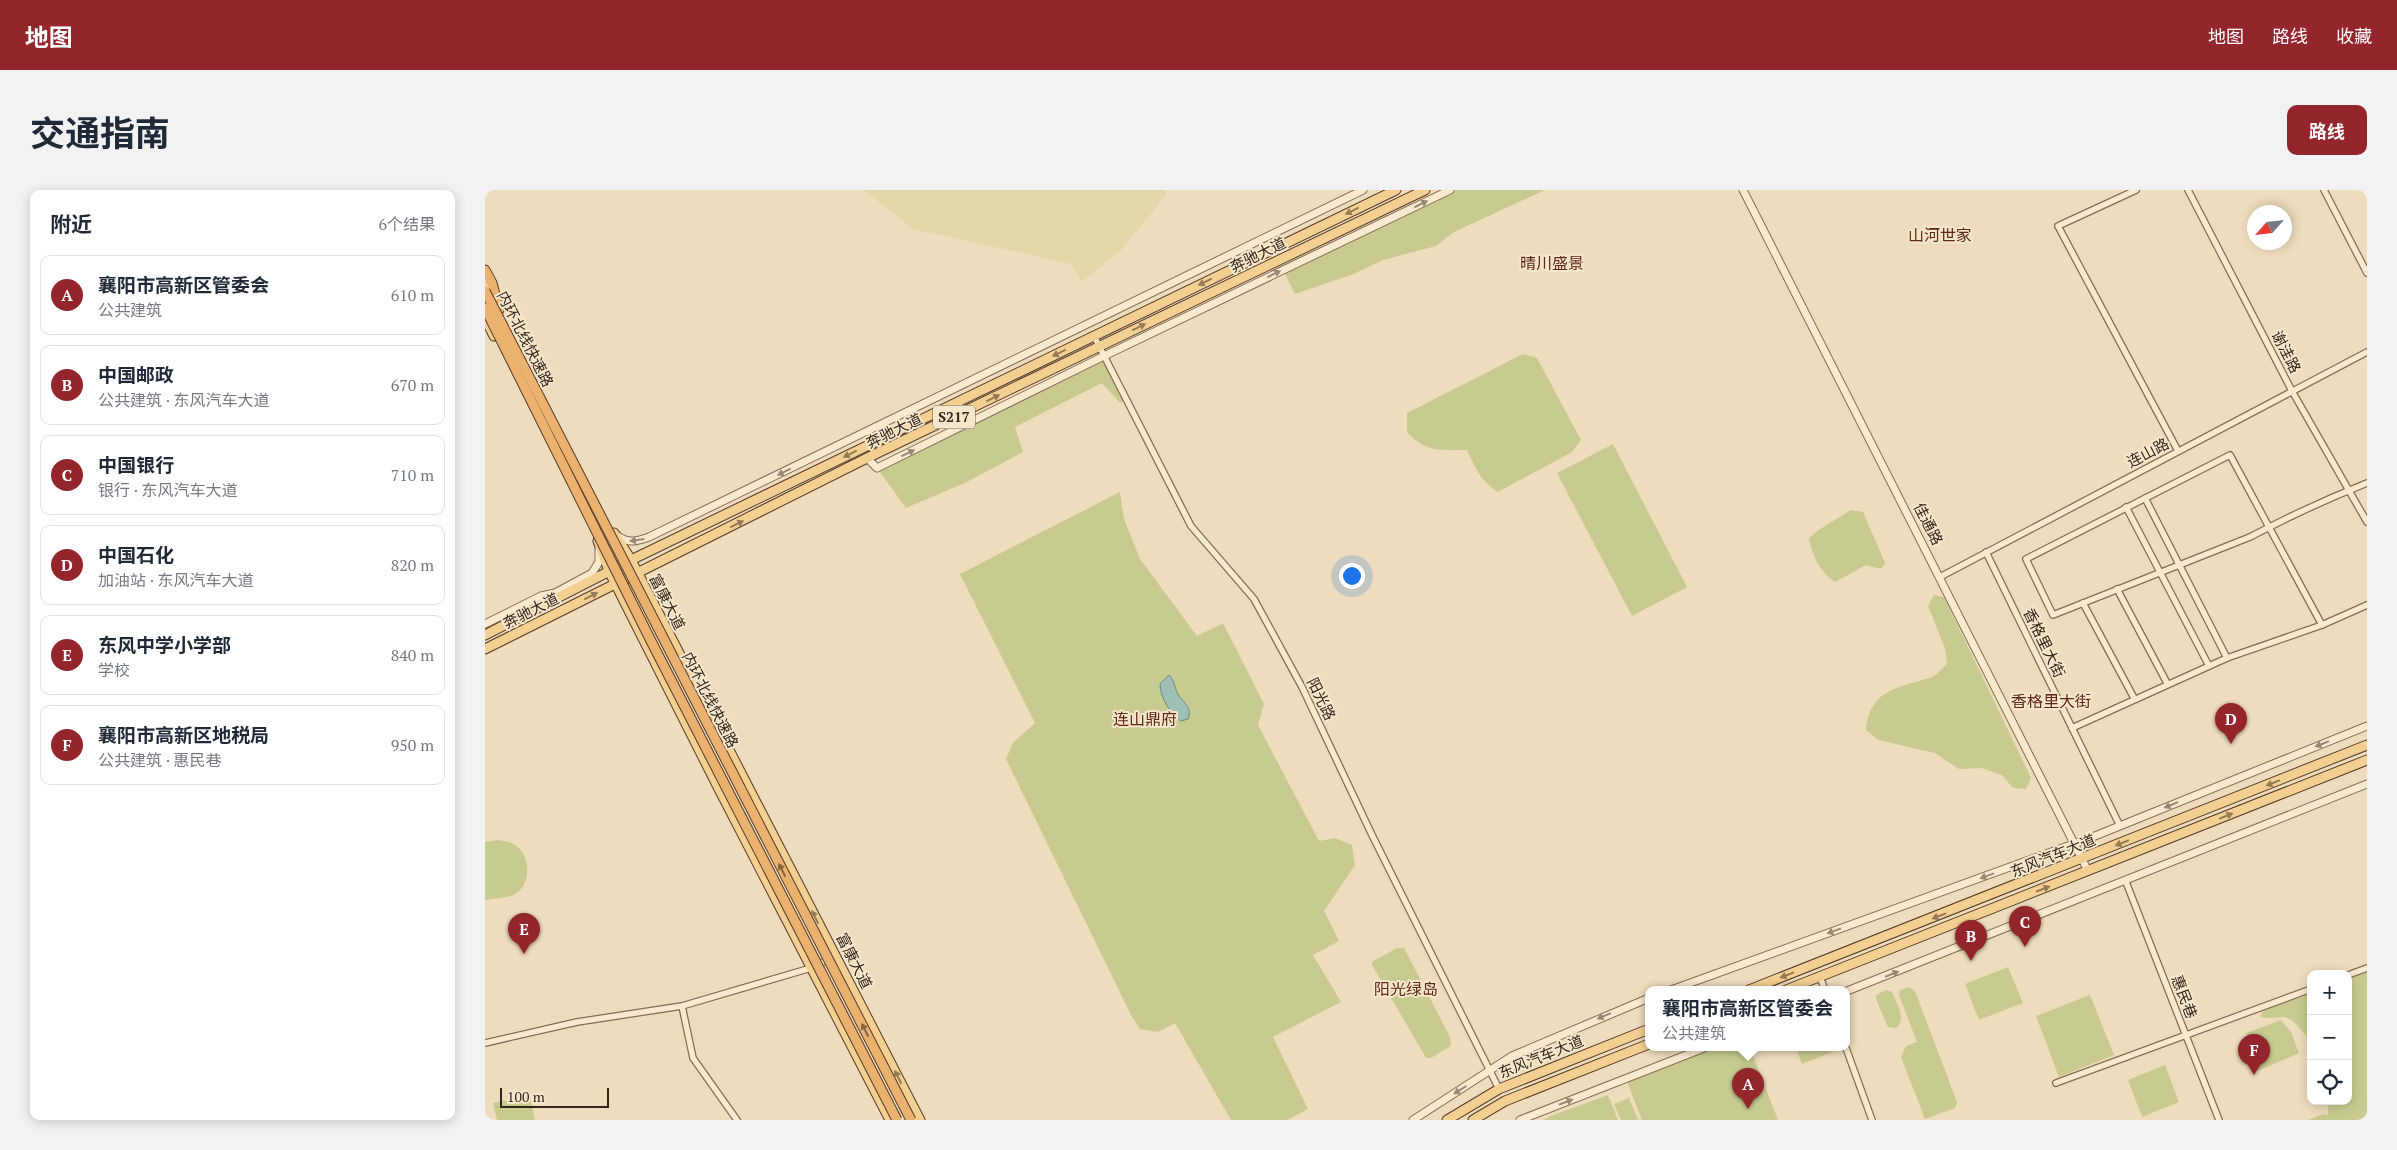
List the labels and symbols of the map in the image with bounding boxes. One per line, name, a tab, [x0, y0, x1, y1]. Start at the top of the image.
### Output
one-way arrow	[1414, 200, 1428, 208]
north arrow	[2247, 205, 2292, 250]
one-way arrow	[1345, 207, 1359, 215]
district label: 山河世家	[1908, 224, 1972, 246]
street label: 奔驰大道	[1226, 232, 1289, 276]
district label: 晴川盛景	[1520, 252, 1584, 274]
one-way arrow	[1267, 270, 1281, 278]
one-way arrow	[1198, 278, 1213, 286]
street label: 内环北线快速路	[493, 287, 559, 390]
one-way arrow	[1132, 323, 1146, 331]
street label: 谢洼路	[2268, 327, 2306, 376]
one-way arrow	[1052, 349, 1066, 357]
one-way arrow	[986, 394, 1000, 402]
road number: S217	[933, 406, 975, 428]
street label: 奔驰大道	[862, 408, 925, 452]
street label: 连山路	[2123, 433, 2172, 472]
one-way arrow	[901, 449, 915, 457]
one-way arrow	[843, 450, 857, 458]
one-way arrow	[777, 468, 791, 476]
street label: 佳通路	[1910, 499, 1948, 548]
one-way arrow	[729, 519, 744, 528]
one-way arrow	[628, 536, 644, 544]
your location	[1339, 563, 1365, 589]
street label: 富康大道	[645, 570, 690, 633]
street label: 奔驰大道	[499, 588, 562, 633]
one-way arrow	[584, 592, 598, 600]
street label: 香格里大街	[2019, 604, 2070, 681]
street label: 内环北线快速路	[678, 648, 744, 751]
street label: 阳光路	[1303, 674, 1341, 723]
district label: 香格里大街	[2011, 690, 2091, 712]
pin: D	[2215, 703, 2247, 744]
district label: 连山鼎府	[1113, 708, 1177, 730]
one-way arrow	[2315, 741, 2329, 749]
one-way arrow	[2266, 779, 2280, 787]
one-way arrow	[2164, 802, 2178, 810]
one-way arrow	[2219, 812, 2234, 819]
street label: 东风汽车大道	[2007, 829, 2098, 881]
one-way arrow	[2114, 839, 2129, 847]
one-way arrow	[778, 863, 786, 877]
one-way arrow	[1979, 873, 1994, 880]
one-way arrow	[2036, 885, 2051, 893]
pin: C	[2009, 906, 2041, 947]
one-way arrow	[811, 909, 819, 924]
one-way arrow	[1931, 912, 1946, 920]
pin: E	[508, 913, 540, 954]
pin: B	[1955, 920, 1987, 961]
one-way arrow	[1826, 928, 1841, 935]
street label: 富康大道	[832, 929, 877, 992]
one-way arrow	[1885, 969, 1899, 977]
one-way arrow	[1779, 971, 1794, 979]
street label: 惠民巷	[2168, 972, 2202, 1021]
district label: 阳光绿岛	[1374, 978, 1438, 1000]
one-way arrow	[1597, 1013, 1611, 1021]
one-way arrow	[861, 1023, 869, 1037]
street label: 东风汽车大道	[1495, 1030, 1586, 1082]
pin: F	[2238, 1034, 2270, 1075]
pin: A	[1732, 1068, 1764, 1109]
one-way arrow	[894, 1069, 902, 1084]
scale bar	[500, 1085, 609, 1108]
one-way arrow	[1453, 1086, 1466, 1095]
one-way arrow	[1558, 1098, 1573, 1105]

